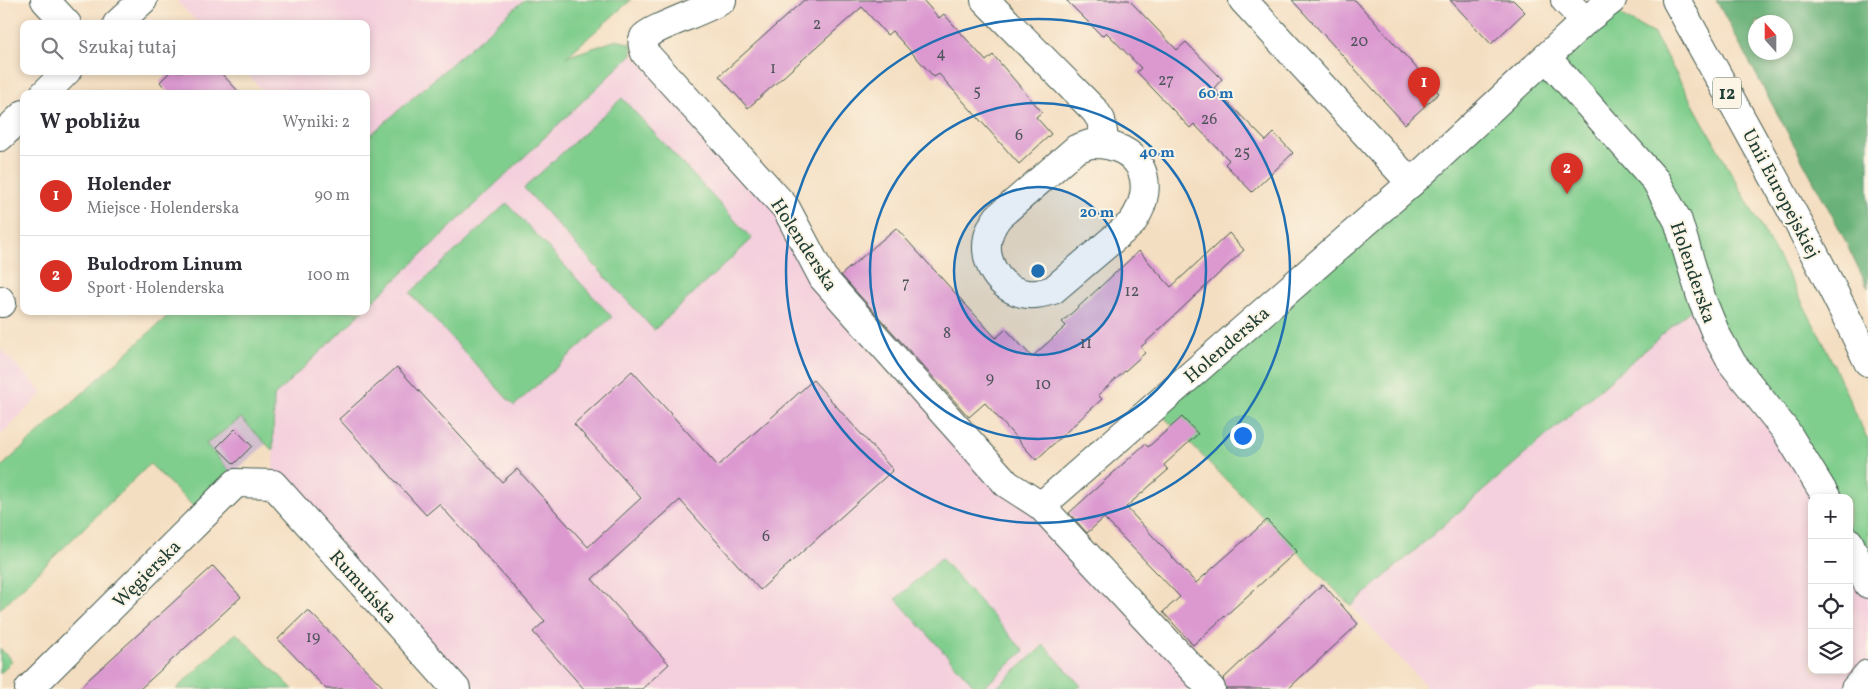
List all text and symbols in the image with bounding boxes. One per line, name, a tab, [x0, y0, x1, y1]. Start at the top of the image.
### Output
house number: 2	[813, 14, 821, 36]
north arrow	[1748, 15, 1793, 60]
search box	[20, 20, 370, 75]
house number: 20	[1350, 31, 1368, 53]
icon: search	[38, 34, 66, 62]
text: Szukaj tutaj	[78, 35, 177, 61]
house number: 4	[936, 43, 946, 65]
house number: 1	[770, 58, 776, 80]
pin: 1	[1408, 67, 1440, 108]
house number: 27	[1158, 70, 1174, 92]
road number: 12	[1713, 78, 1741, 109]
house number: 5	[973, 81, 981, 103]
text: 60 m	[1199, 84, 1234, 105]
text: W pobliżu	[40, 108, 140, 137]
house number: 26	[1201, 109, 1217, 131]
text: Wyniki: 2	[282, 112, 350, 134]
street label: Unii Europejskiej	[1735, 124, 1825, 263]
house number: 6	[1015, 125, 1023, 147]
house number: 25	[1234, 142, 1250, 164]
text: 40 m	[1139, 143, 1175, 164]
pin: 2	[1551, 153, 1583, 194]
text: Holender	[87, 172, 171, 198]
text: 1	[53, 185, 59, 207]
text: 90 m	[314, 185, 350, 207]
street label: Holenderska	[764, 194, 843, 297]
text: Miejsce · Holenderska	[87, 198, 239, 220]
text: 20 m	[1080, 203, 1115, 224]
street label: Holenderska	[1663, 218, 1722, 327]
text: Bulodrom Linum	[87, 252, 243, 278]
centre of rings	[1029, 262, 1047, 280]
text: 2	[52, 265, 60, 287]
text: 100 m	[307, 265, 350, 287]
house number: 7	[902, 273, 910, 295]
text: Sport · Holenderska	[87, 278, 225, 300]
house number: 12	[1125, 281, 1139, 303]
street label: Holenderska	[1179, 301, 1276, 390]
house number: 8	[943, 323, 951, 345]
house number: 11	[1080, 333, 1092, 355]
house number: 9	[986, 368, 994, 390]
house number: 10	[1035, 374, 1051, 396]
your location	[1230, 423, 1256, 449]
map controls	[1808, 494, 1853, 674]
button: +	[1808, 494, 1853, 539]
house number: 6	[762, 526, 770, 548]
street label: Węgierska	[108, 535, 187, 614]
button: −	[1808, 539, 1853, 584]
street label: Rumuńska	[323, 545, 402, 630]
button: locate	[1808, 584, 1853, 629]
house number: 19	[306, 627, 320, 649]
button: layers	[1808, 629, 1853, 674]

